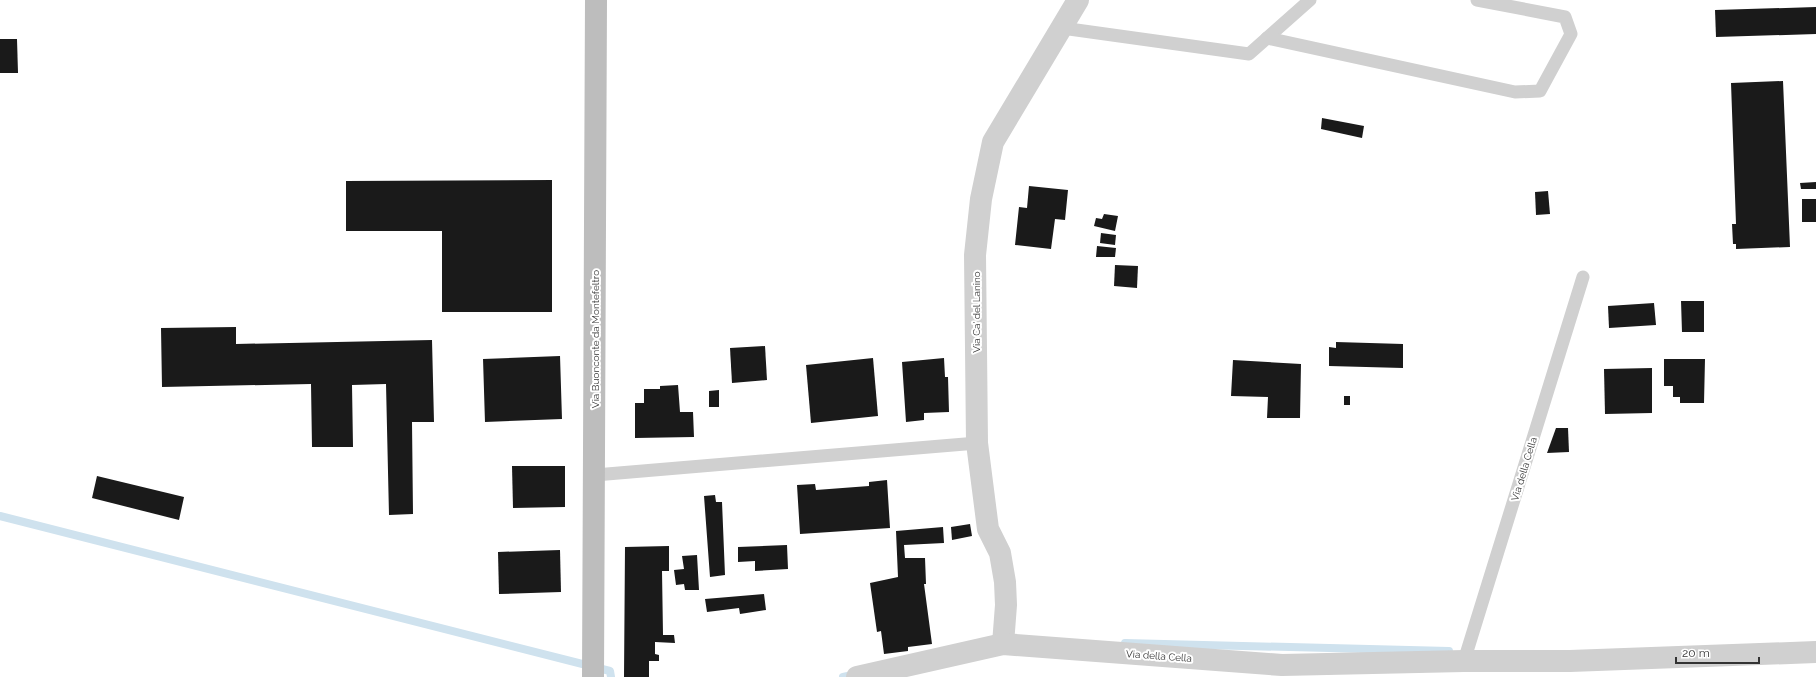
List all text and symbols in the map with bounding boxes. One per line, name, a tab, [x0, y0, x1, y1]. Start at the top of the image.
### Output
street label: Via Buonconte da Montefeltro	[590, 270, 601, 408]
street label: Via Ca' del Lanino	[971, 271, 982, 353]
street label: Via della Cella	[1509, 436, 1539, 502]
scale bar	[1676, 639, 1759, 665]
text: 20 m	[1682, 646, 1710, 660]
street label: Via della Cella	[1126, 648, 1192, 664]

